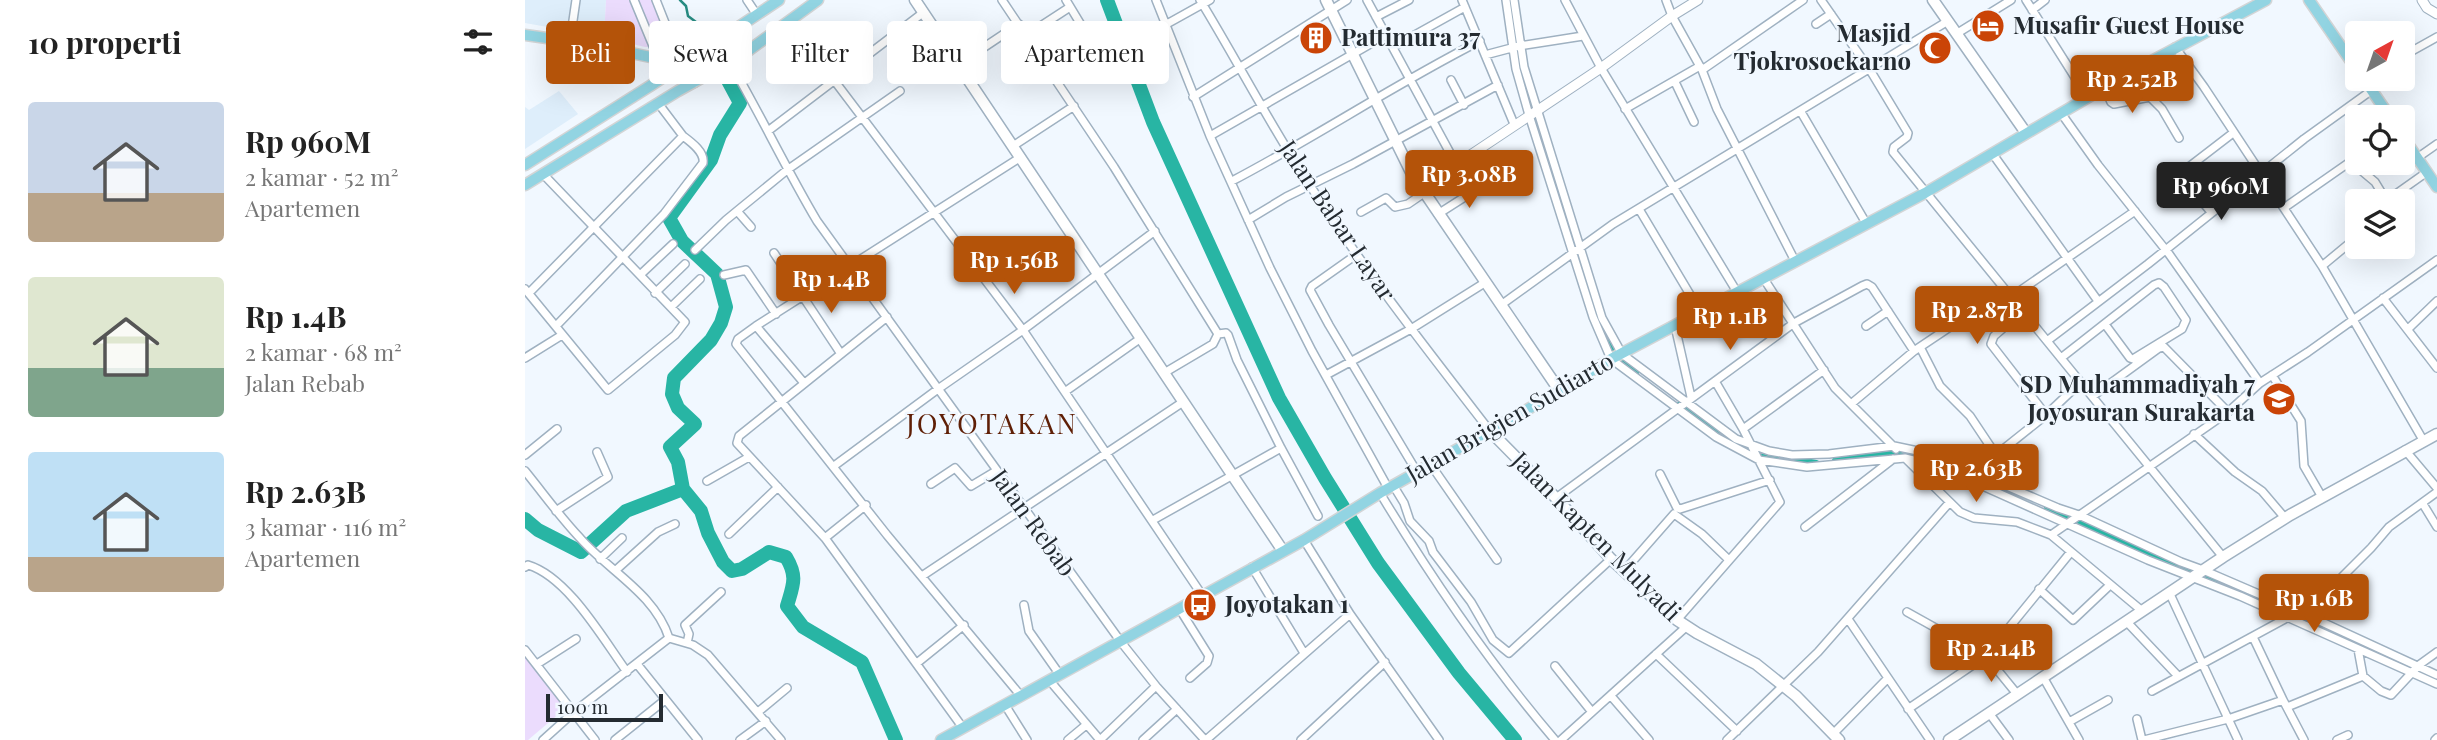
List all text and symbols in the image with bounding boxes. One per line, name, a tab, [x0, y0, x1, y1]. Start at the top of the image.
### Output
hotel icon: Musafir Guest House	[1969, 7, 2007, 45]
place label: Musafir Guest House	[2013, 8, 2244, 40]
place label: Masjid Tjokrosoekarno	[1733, 16, 1911, 76]
building icon: Pattimura 37	[1297, 19, 1335, 57]
place label: Pattimura 37	[1341, 20, 1480, 52]
chip: Beli	[546, 21, 635, 84]
chip: Sewa	[649, 21, 752, 84]
chip: Filter	[766, 21, 873, 84]
chip: Baru	[887, 21, 987, 84]
chip: Apartemen	[1001, 21, 1169, 84]
north arrow	[2345, 21, 2415, 91]
map controls	[2345, 21, 2415, 259]
text: 10 properti	[28, 22, 181, 62]
icon: filters	[459, 23, 497, 61]
mosque icon: Masjid Tjokrosoekarno	[1916, 29, 1954, 67]
pin: Rp 2.52B	[2060, 55, 2204, 115]
text: Rp 2.52B	[2087, 62, 2177, 93]
button: locate	[2345, 105, 2415, 175]
text: Rp 960M	[245, 121, 371, 161]
icon: home	[84, 130, 168, 214]
street label: Jalan Babar Layar	[1272, 132, 1404, 307]
pin: Rp 3.08B	[1397, 150, 1541, 210]
text: Rp 3.08B	[1421, 157, 1517, 188]
text: 2 kamar · 52 m²	[245, 161, 399, 192]
pin: Rp 960M	[2156, 162, 2286, 222]
text: Rp 960M	[2173, 169, 2269, 200]
button: layers	[2345, 189, 2415, 259]
text: Apartemen	[245, 192, 360, 223]
pin: Rp 1.56B	[942, 236, 1086, 296]
text: Rp 1.56B	[970, 243, 1058, 274]
pin: Rp 1.4B	[766, 256, 896, 315]
text: Rp 1.4B	[792, 262, 870, 293]
pin: Rp 2.87B	[1905, 286, 2049, 346]
pin: Rp 1.1B	[1665, 292, 1795, 352]
text: Rp 2.87B	[1931, 293, 2023, 324]
text: Rp 1.4B	[245, 296, 346, 336]
text: Rp 1.1B	[1693, 299, 1767, 330]
icon: home	[84, 305, 168, 389]
text: 2 kamar · 68 m²	[245, 336, 402, 367]
street label: Jalan Brigjen Sudiarto	[1399, 344, 1619, 489]
text: Jalan Rebab	[245, 367, 365, 398]
place label: SD Muhammadiyah 7 Joyosuran Surakarta	[2020, 367, 2256, 427]
school or university icon: SD Muhammadiyah 7 Joyosuran Surakarta	[2260, 380, 2298, 418]
district label: JOYOTAKAN	[905, 404, 1078, 441]
street label: Jalan Kapten Mulyadi	[1505, 443, 1689, 627]
pin: Rp 2.63B	[1904, 444, 2048, 504]
text: Rp 2.63B	[1930, 451, 2022, 482]
street label: Jalan Rebab	[984, 461, 1084, 582]
text: Rp 2.63B	[245, 471, 366, 511]
icon: home	[84, 480, 168, 564]
text: 3 kamar · 116 m²	[245, 511, 406, 542]
text: Apartemen	[245, 542, 360, 573]
pin: Rp 1.6B	[2249, 574, 2379, 634]
text: Rp 1.6B	[2275, 581, 2353, 612]
bus stop icon: Joyotakan 1	[1181, 586, 1219, 624]
place label: Joyotakan 1	[1224, 587, 1349, 619]
pin: Rp 2.14B	[1919, 624, 2063, 684]
text: Rp 2.14B	[1946, 631, 2036, 662]
scale bar	[546, 691, 663, 723]
text: 100 m	[557, 693, 608, 719]

